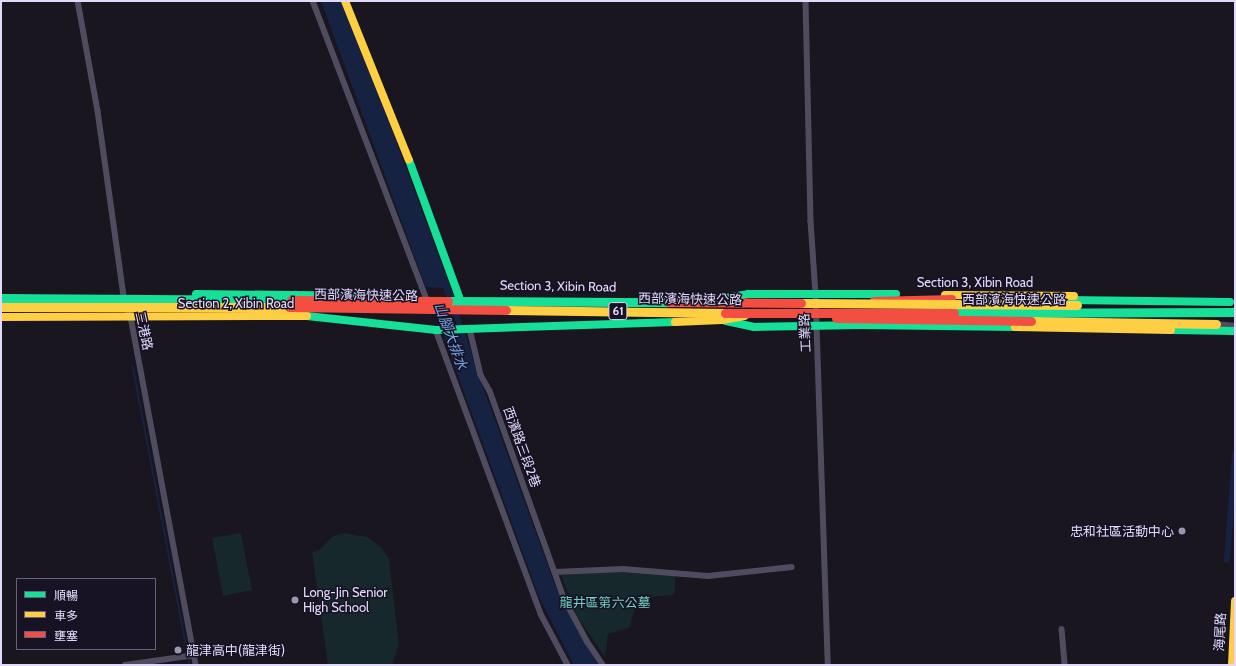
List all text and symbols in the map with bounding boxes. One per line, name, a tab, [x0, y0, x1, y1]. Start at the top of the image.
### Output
street label: Section 3, Xibin Road	[917, 274, 1033, 290]
street label: Section 3, Xibin Road	[500, 277, 616, 295]
street label: 西部濱海快速公路	[314, 286, 418, 304]
street label: 西部濱海快速公路	[638, 290, 742, 308]
street label: 西部濱海快速公路	[962, 291, 1066, 307]
street label: Section 2, Xibin Road	[178, 295, 294, 311]
water label: 山腳大排水	[431, 300, 471, 372]
road number: 61	[608, 301, 628, 321]
street label: 三港路	[132, 310, 156, 352]
street label: 工業路	[796, 313, 814, 353]
street label: 西濱路三段2巷	[500, 404, 544, 490]
place label: 忠和社區活動中心	[1070, 523, 1174, 539]
marker: 忠和社區活動中心	[1177, 526, 1187, 536]
legend	[16, 578, 156, 650]
place label: Long-Jin Senior High School	[303, 585, 387, 616]
text: 順暢	[54, 588, 78, 603]
park label: 龍井區第六公墓	[560, 594, 650, 610]
marker: Long-Jin Senior High School	[290, 595, 300, 605]
text: 車多	[54, 608, 78, 623]
street label: 海尾路	[1211, 612, 1229, 652]
text: 壅塞	[54, 628, 78, 643]
place label: 龍津高中(龍津街)	[186, 642, 285, 658]
marker: 龍津高中(龍津街)	[173, 645, 183, 655]

